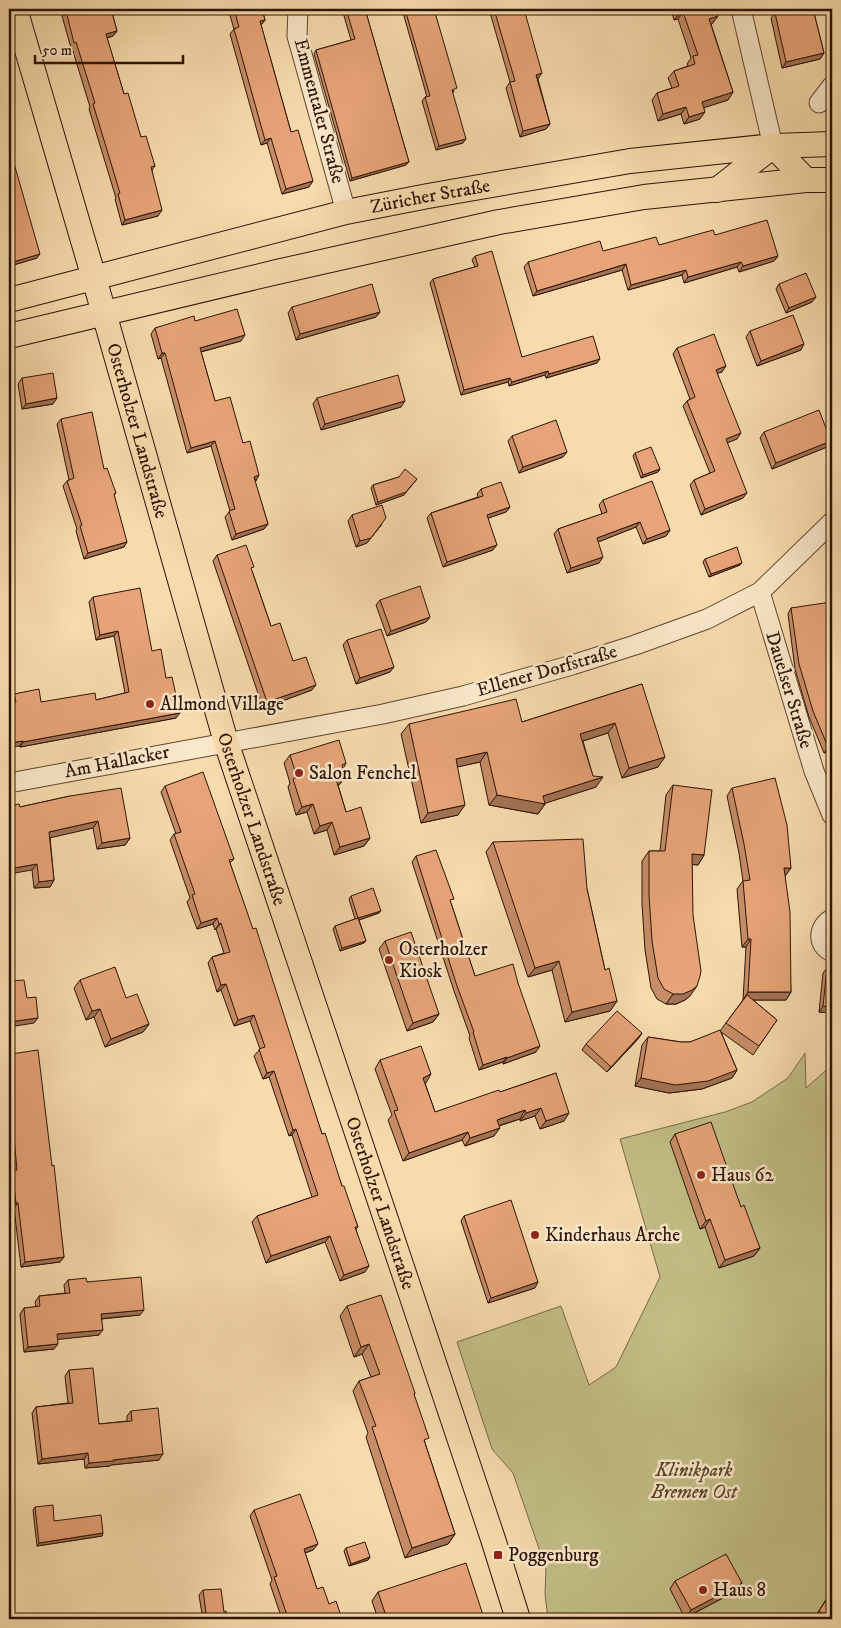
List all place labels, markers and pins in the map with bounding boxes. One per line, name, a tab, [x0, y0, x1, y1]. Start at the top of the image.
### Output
place label: Allmond Village	[160, 693, 284, 716]
marker: Allmond Village	[144, 698, 156, 710]
place label: Salon Fenchel	[309, 762, 417, 785]
marker: Salon Fenchel	[293, 767, 305, 779]
place label: Osterholzer Kiosk	[399, 938, 488, 983]
marker: Osterholzer Kiosk	[383, 954, 395, 966]
place label: Haus 62	[711, 1164, 775, 1187]
marker: Haus 62	[695, 1169, 707, 1181]
place label: Kinderhaus Arche	[545, 1224, 680, 1247]
marker: Kinderhaus Arche	[529, 1229, 541, 1241]
place label: Poggenburg	[508, 1544, 599, 1567]
marker: Poggenburg	[492, 1549, 504, 1561]
place label: Haus 8	[713, 1579, 766, 1602]
marker: Haus 8	[697, 1584, 709, 1596]

